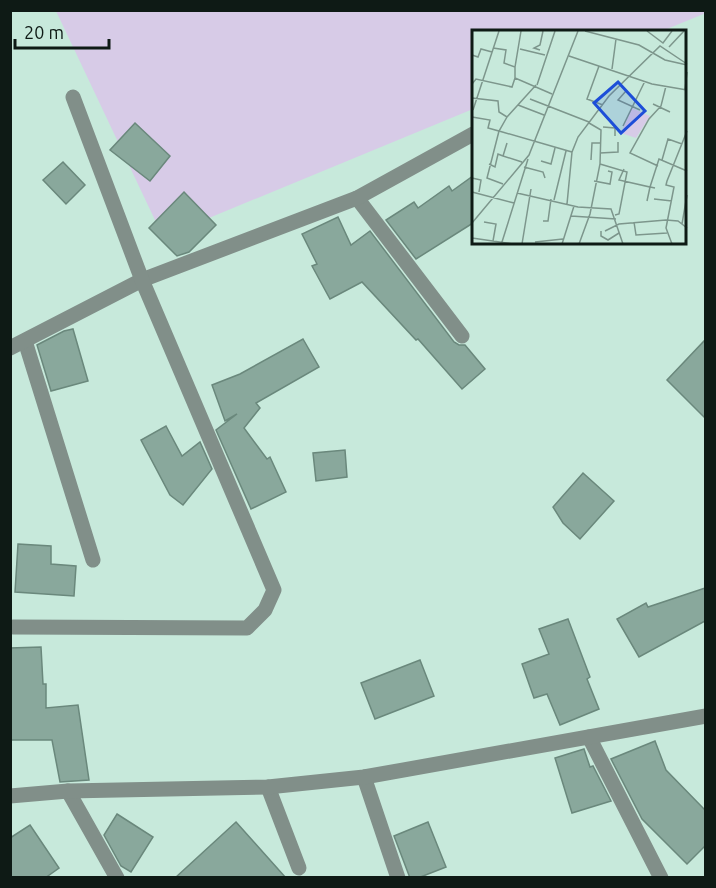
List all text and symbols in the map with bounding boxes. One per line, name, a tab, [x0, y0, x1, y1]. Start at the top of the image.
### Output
scale bar	[15, 12, 110, 50]
text: 20 m	[24, 22, 64, 42]
inset map	[472, 30, 686, 244]

